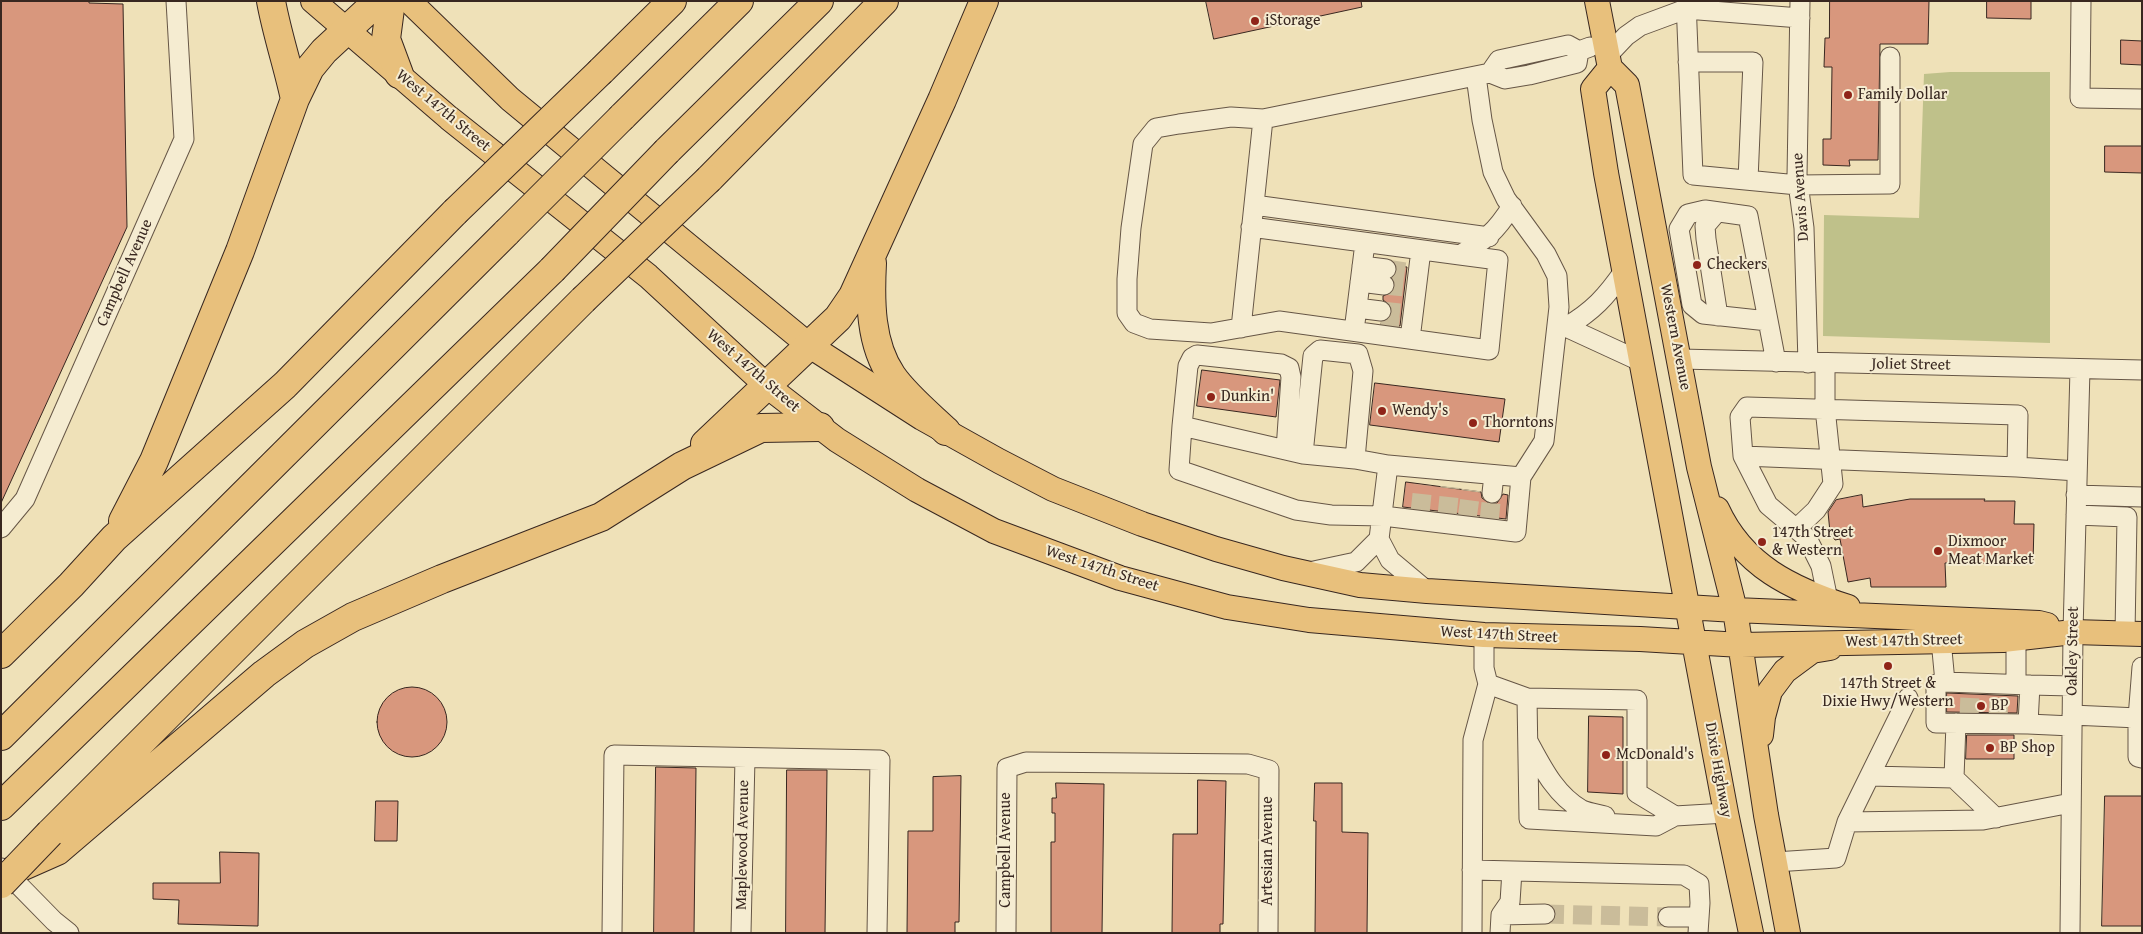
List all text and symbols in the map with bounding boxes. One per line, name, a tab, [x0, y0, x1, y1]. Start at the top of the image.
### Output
place label: iStorage	[1265, 11, 1321, 31]
marker: iStorage	[1249, 15, 1261, 27]
street label: West 147th Street	[392, 66, 494, 156]
place label: Family Dollar	[1858, 85, 1947, 105]
marker: Family Dollar	[1842, 89, 1854, 101]
street label: Davis Avenue	[1788, 152, 1814, 242]
street label: Campbell Avenue	[93, 216, 157, 330]
place label: Checkers	[1707, 255, 1767, 275]
marker: Checkers	[1691, 259, 1703, 271]
street label: Western Avenue	[1655, 282, 1695, 392]
street label: West 147th Street	[702, 325, 804, 417]
street label: Joliet Street	[1871, 355, 1951, 375]
place label: Dunkin'	[1221, 387, 1274, 407]
marker: Dunkin'	[1205, 391, 1217, 403]
place label: Wendy's	[1392, 401, 1448, 421]
marker: Wendy's	[1376, 405, 1388, 417]
place label: Thorntons	[1483, 413, 1554, 433]
marker: Thorntons	[1467, 417, 1479, 429]
place label: 147th Street & Western	[1772, 523, 1854, 561]
place label: Dixmoor Meat Market	[1948, 532, 2034, 570]
marker: 147th Street & Western	[1756, 536, 1768, 548]
street label: West 147th Street	[1043, 542, 1161, 596]
marker: Dixmoor Meat Market	[1932, 545, 1944, 557]
street label: Oakley Street	[2063, 606, 2083, 696]
street label: West 147th Street	[1440, 622, 1558, 648]
street label: West 147th Street	[1845, 630, 1963, 652]
marker: 147th Street & Dixie Hwy/Western	[1882, 660, 1894, 672]
place label: 147th Street & Dixie Hwy/Western	[1823, 674, 1953, 712]
place label: BP	[1991, 696, 2009, 716]
marker: BP	[1975, 700, 1987, 712]
street label: Dixie Highway	[1700, 721, 1736, 819]
place label: BP Shop	[2000, 738, 2055, 758]
marker: BP Shop	[1984, 742, 1996, 754]
place label: McDonald's	[1616, 745, 1694, 765]
marker: McDonald's	[1600, 749, 1612, 761]
street label: Maplewood Avenue	[732, 780, 754, 910]
street label: Campbell Avenue	[996, 792, 1016, 908]
street label: Artesian Avenue	[1258, 796, 1278, 906]

